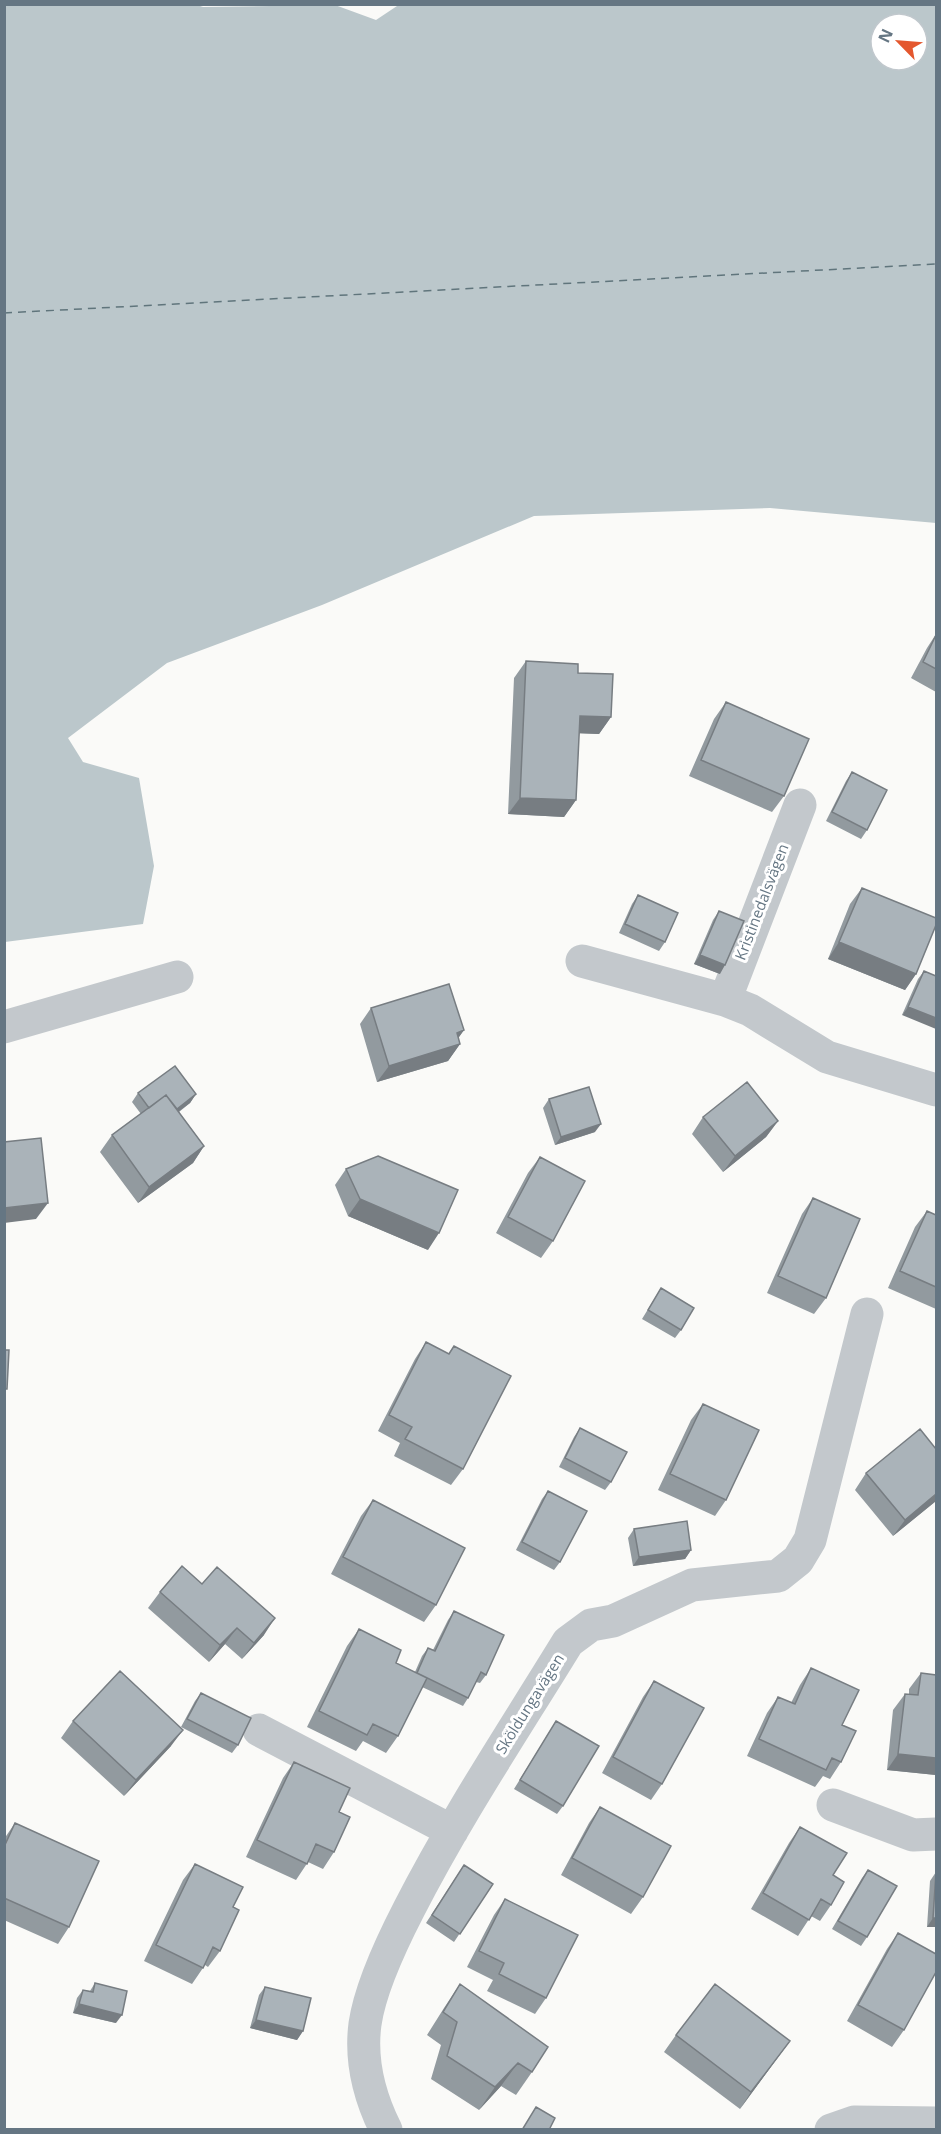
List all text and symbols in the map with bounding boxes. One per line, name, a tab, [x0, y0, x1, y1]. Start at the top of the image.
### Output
north arrow	[869, 12, 929, 72]
text: N	[873, 25, 898, 46]
street label: Kristinedalsvägen	[730, 841, 792, 963]
street label: Sköldungavägen	[490, 1650, 568, 1757]

